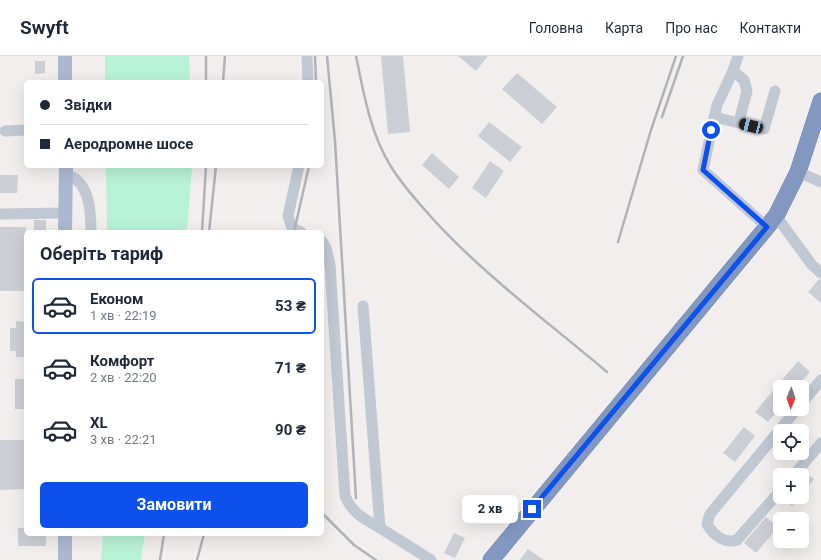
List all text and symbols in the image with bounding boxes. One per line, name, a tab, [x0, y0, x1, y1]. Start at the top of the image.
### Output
text: Swyft	[20, 16, 69, 39]
text: Головна	[529, 20, 583, 36]
text: Карта	[605, 20, 643, 36]
text: Про нас	[665, 20, 718, 36]
text: Контакти	[740, 20, 801, 36]
text: Звідки	[64, 96, 112, 114]
car	[738, 117, 764, 135]
route start	[702, 121, 720, 139]
text: Аеродромне шосе	[64, 135, 193, 153]
text: Оберіть тариф	[40, 243, 163, 264]
icon: car	[42, 288, 78, 324]
text: Економ	[90, 290, 143, 308]
text: 53 ₴	[275, 297, 306, 315]
text: 1 хв · 22:19	[90, 308, 157, 323]
icon: car	[42, 350, 78, 386]
text: Комфорт	[90, 352, 154, 370]
text: 71 ₴	[275, 359, 306, 377]
text: 2 хв · 22:20	[90, 370, 157, 385]
north arrow	[773, 380, 809, 416]
map controls	[773, 380, 809, 548]
icon: car	[42, 412, 78, 448]
text: XL	[90, 414, 108, 432]
text: 90 ₴	[275, 421, 306, 439]
button: locate	[773, 424, 809, 460]
text: 3 хв · 22:21	[90, 432, 157, 447]
button: +	[773, 468, 809, 504]
button: Замовити	[40, 482, 308, 528]
callout: 2 хв	[462, 495, 518, 523]
route end	[523, 500, 541, 518]
text: 2 хв	[478, 501, 502, 516]
button: −	[773, 512, 809, 548]

